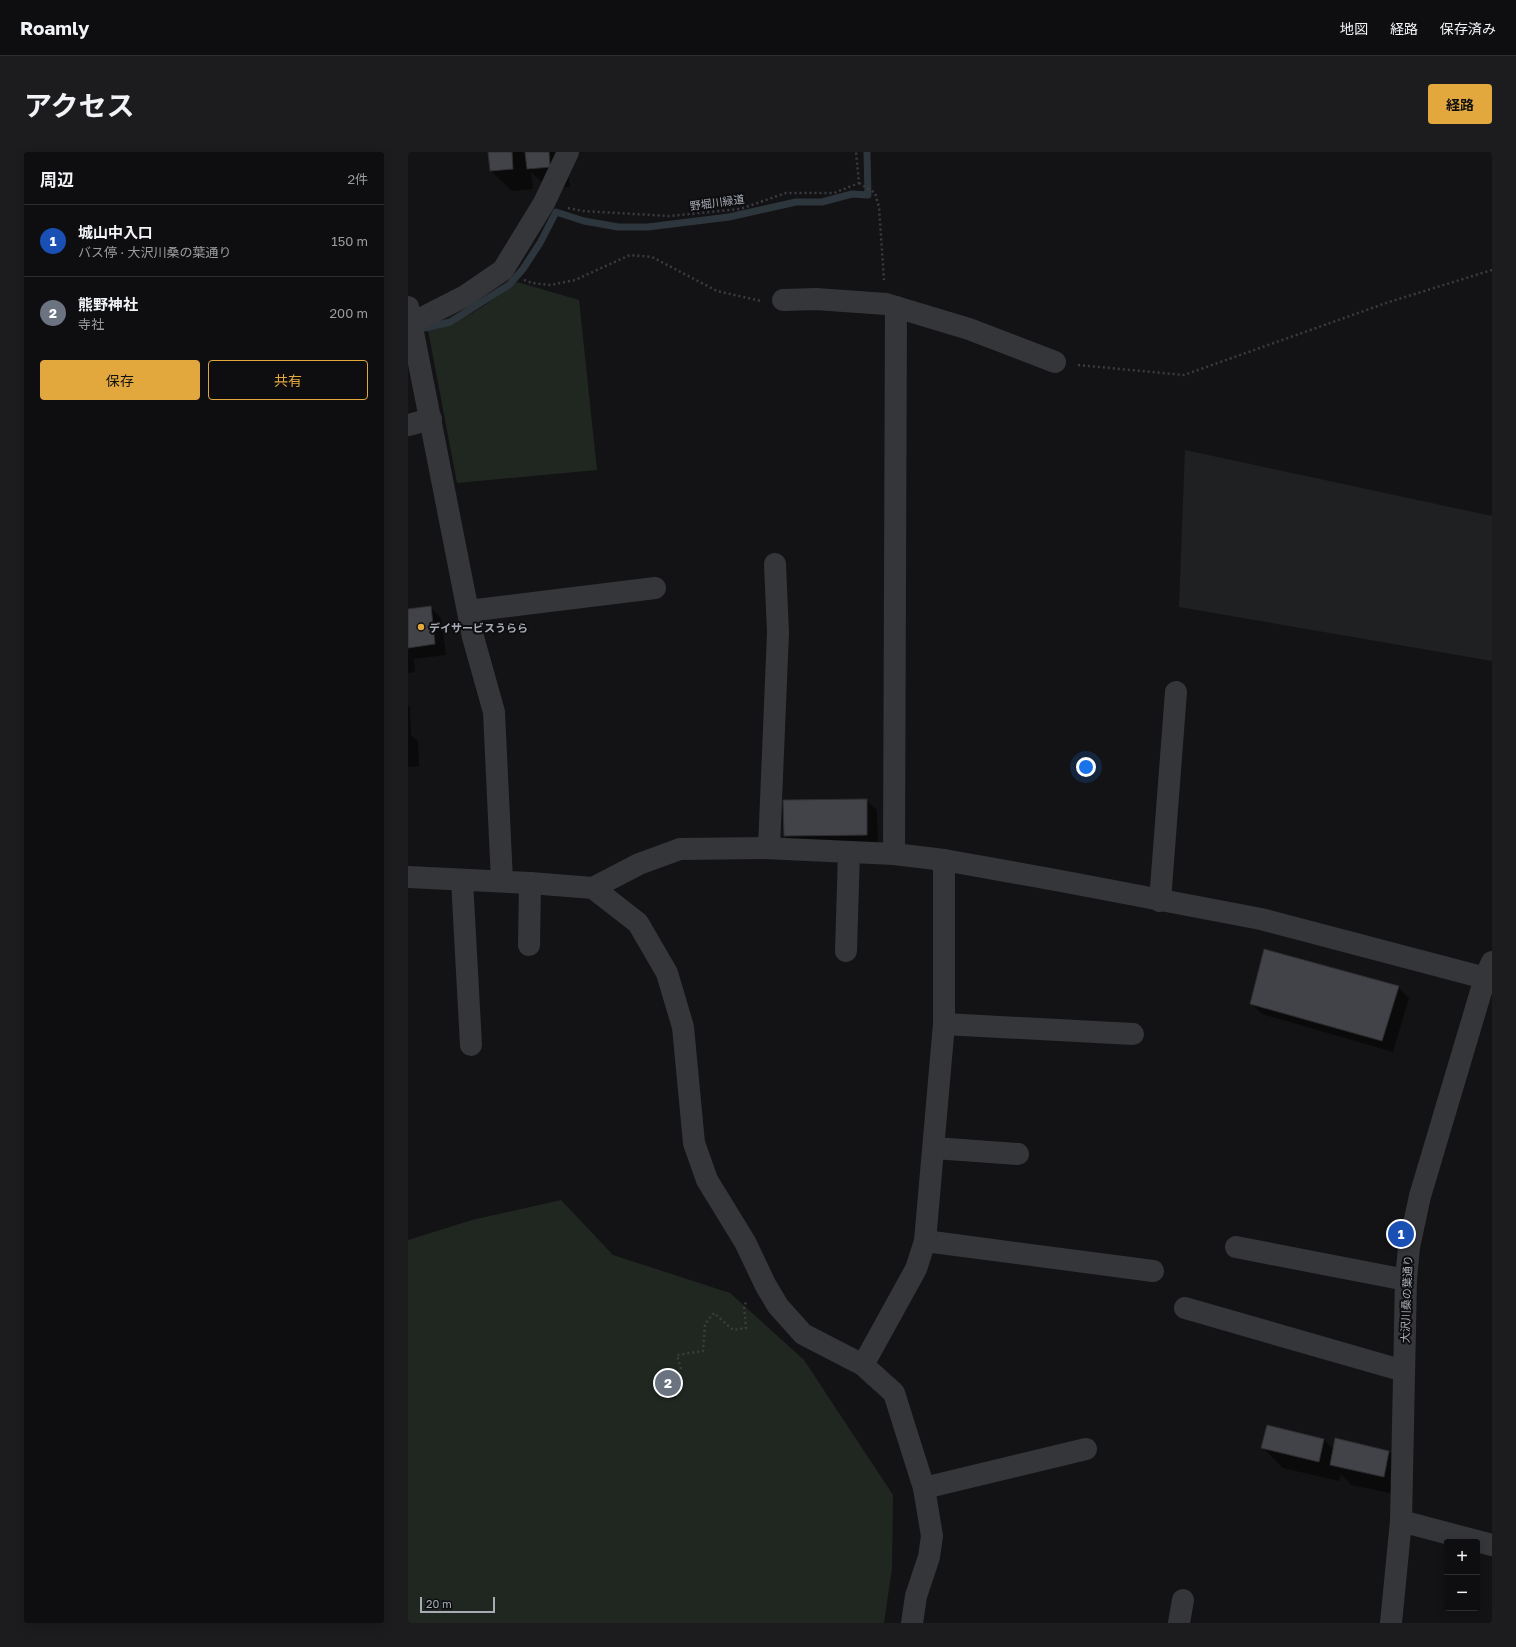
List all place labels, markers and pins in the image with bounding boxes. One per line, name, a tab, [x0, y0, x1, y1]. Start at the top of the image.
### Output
place label: デイサービスうらら	[429, 621, 528, 634]
marker: デイサービスうらら	[416, 622, 426, 632]
pin: 1	[1388, 1219, 1414, 1249]
pin: 2	[655, 1368, 681, 1398]

